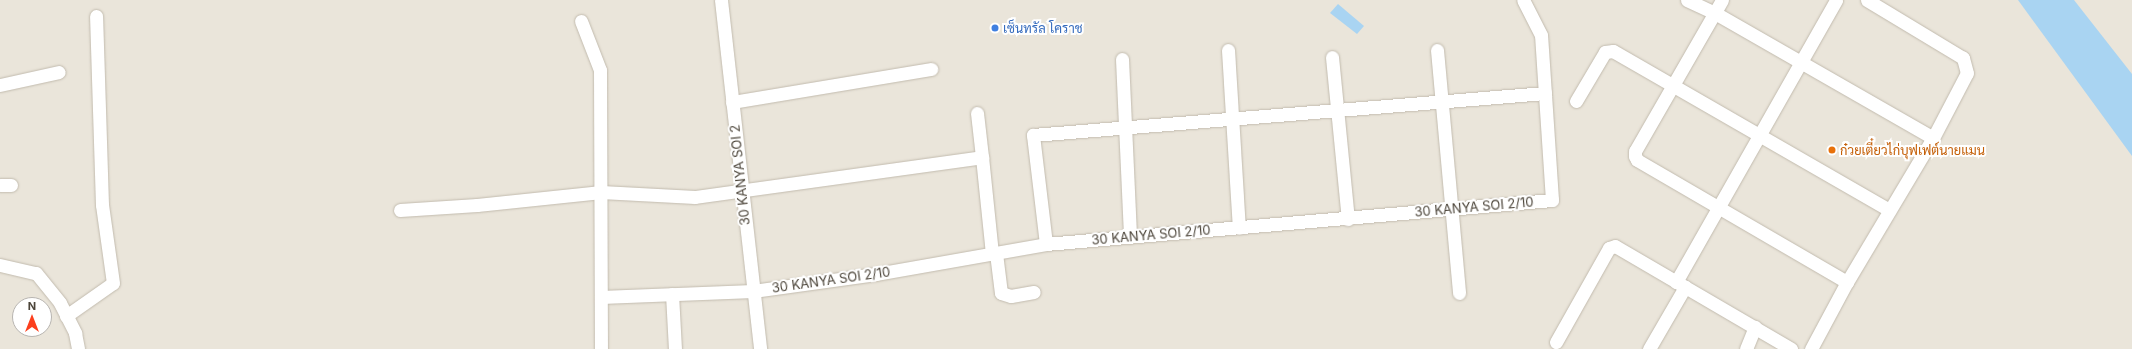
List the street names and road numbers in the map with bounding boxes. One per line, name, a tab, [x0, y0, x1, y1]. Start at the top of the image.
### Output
street label: 30 KANYA SOI 2	[727, 124, 753, 226]
street label: 30 KANYA SOI 2/10	[1414, 194, 1534, 220]
street label: 30 KANYA SOI 2/10	[1091, 222, 1211, 248]
street label: 30 KANYA SOI 2/10	[771, 264, 891, 296]

